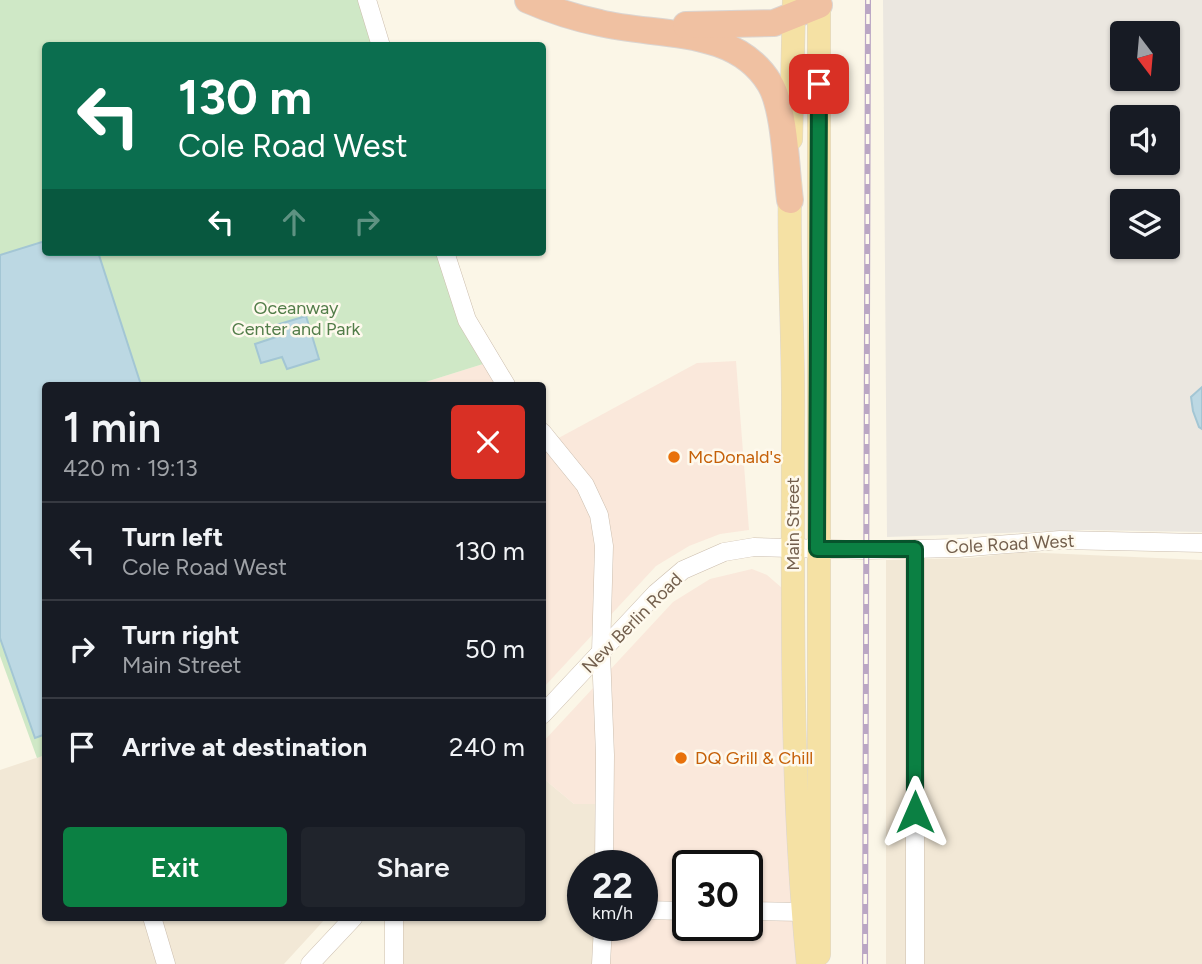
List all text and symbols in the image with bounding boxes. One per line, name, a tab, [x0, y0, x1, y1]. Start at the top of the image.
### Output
north arrow	[1110, 21, 1180, 91]
map controls	[1110, 21, 1180, 259]
pin	[789, 54, 849, 114]
icon: arrive	[800, 65, 838, 103]
text: 130 m	[178, 67, 312, 126]
icon: left	[63, 70, 154, 161]
button: sound	[1110, 105, 1180, 175]
text: Cole Road West	[178, 127, 408, 165]
button: layers	[1110, 189, 1180, 259]
icon: left	[202, 203, 240, 241]
icon: ahead	[275, 203, 313, 241]
icon: right	[348, 203, 386, 241]
park label: Oceanway Center and Park	[232, 297, 360, 340]
text: 1 min	[63, 402, 161, 453]
button: close	[451, 405, 525, 479]
place label: McDonald's	[688, 446, 782, 468]
marker: McDonald's	[666, 449, 682, 465]
text: 420 m · 19:13	[63, 454, 198, 482]
street label: Main Street	[782, 477, 804, 571]
text: Turn left	[122, 521, 223, 553]
street label: Cole Road West	[945, 530, 1075, 558]
icon: left	[63, 532, 101, 570]
text: 130 m	[455, 535, 525, 567]
text: Cole Road West	[122, 553, 287, 581]
street label: New Berlin Road	[577, 568, 687, 678]
text: Turn right	[122, 619, 239, 651]
icon: right	[63, 630, 101, 668]
text: 50 m	[465, 633, 525, 665]
text: Main Street	[122, 651, 241, 679]
icon: arrive	[63, 728, 101, 766]
text: Arrive at destination	[122, 731, 367, 763]
text: 240 m	[449, 731, 525, 763]
place label: DQ Grill & Chill	[695, 747, 813, 769]
marker: DQ Grill & Chill	[673, 750, 689, 766]
position arrow	[878, 775, 952, 849]
button: Exit	[63, 827, 287, 907]
button: Share	[301, 827, 525, 907]
speed limit sign: 30	[672, 850, 763, 941]
text: 22	[592, 865, 633, 907]
text: km/h	[592, 902, 633, 924]

